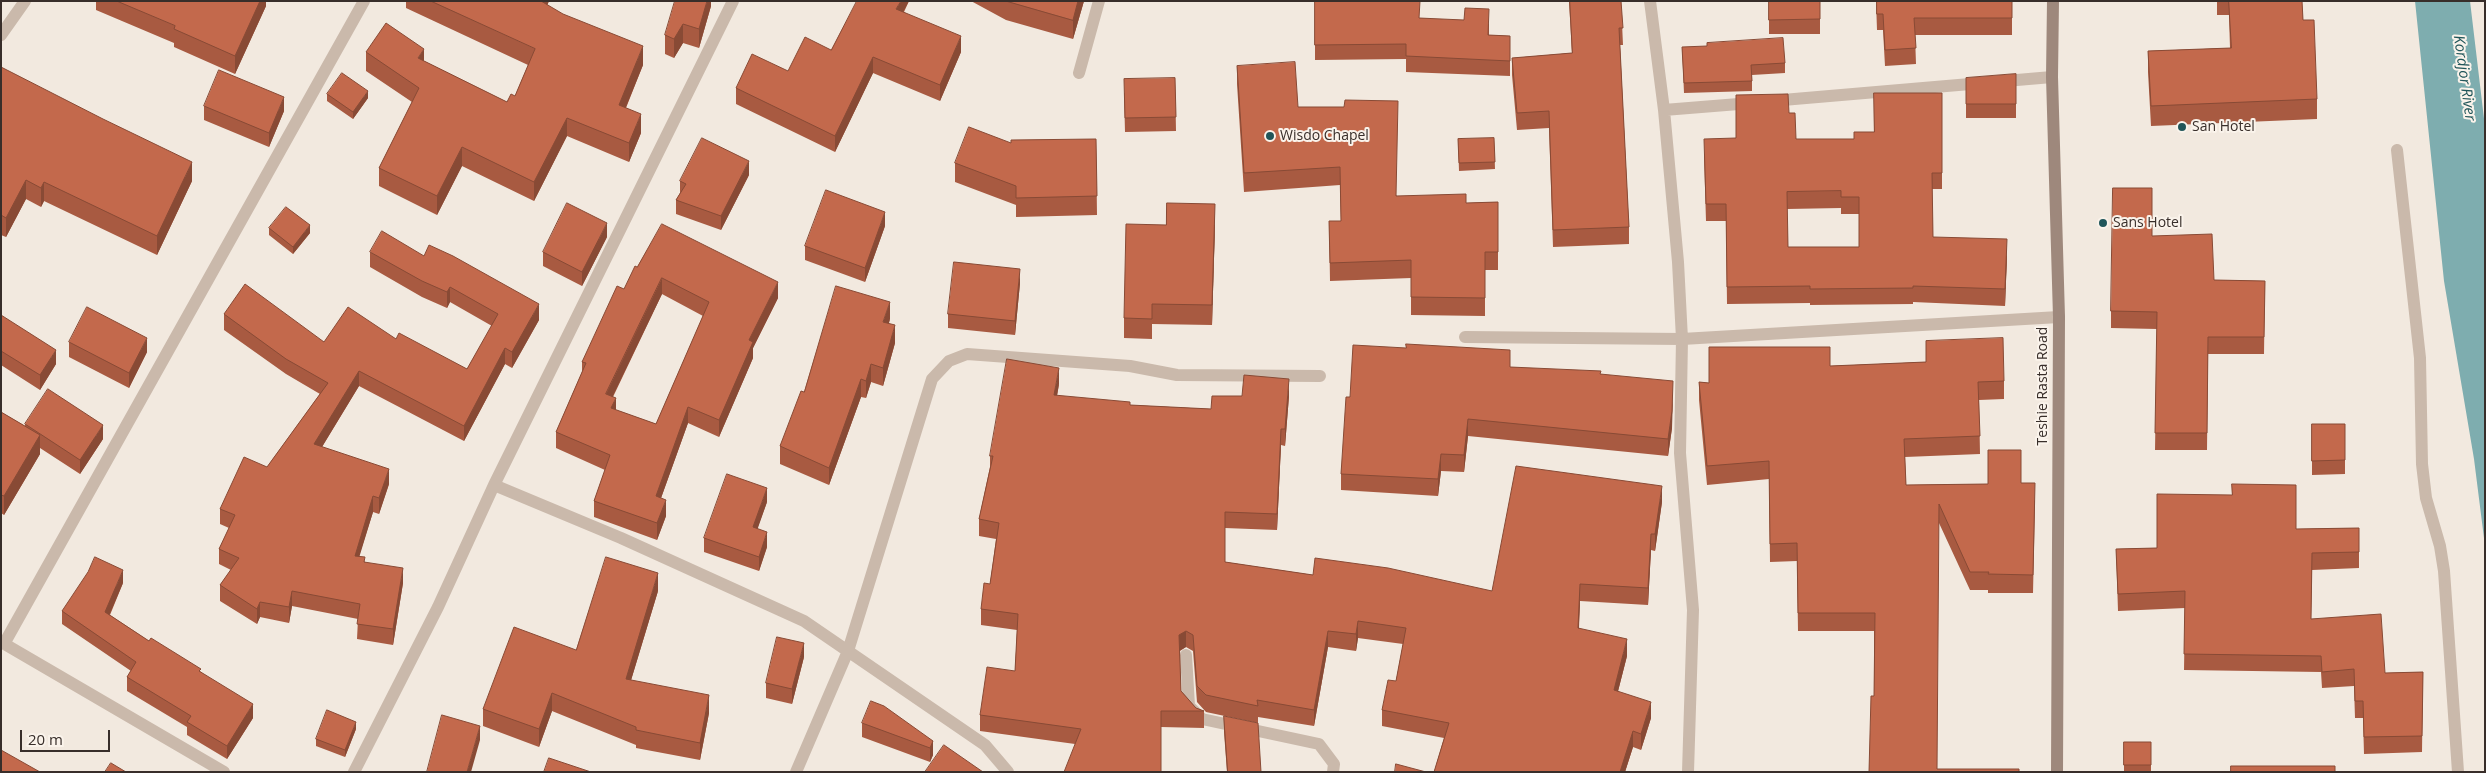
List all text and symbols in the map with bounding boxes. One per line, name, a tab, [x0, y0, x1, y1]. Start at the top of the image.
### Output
water label: Kordjor River	[2449, 34, 2479, 122]
place label: San Hotel	[2192, 119, 2255, 135]
marker: San Hotel	[2176, 121, 2188, 133]
place label: Wisdo Chapel	[1280, 128, 1369, 144]
marker: Wisdo Chapel	[1264, 130, 1276, 142]
place label: Sans Hotel	[2113, 215, 2182, 231]
marker: Sans Hotel	[2097, 217, 2109, 229]
street label: Teshie Rasta Road	[2035, 327, 2051, 445]
scale bar	[22, 720, 112, 752]
text: 20 m	[28, 729, 63, 749]

